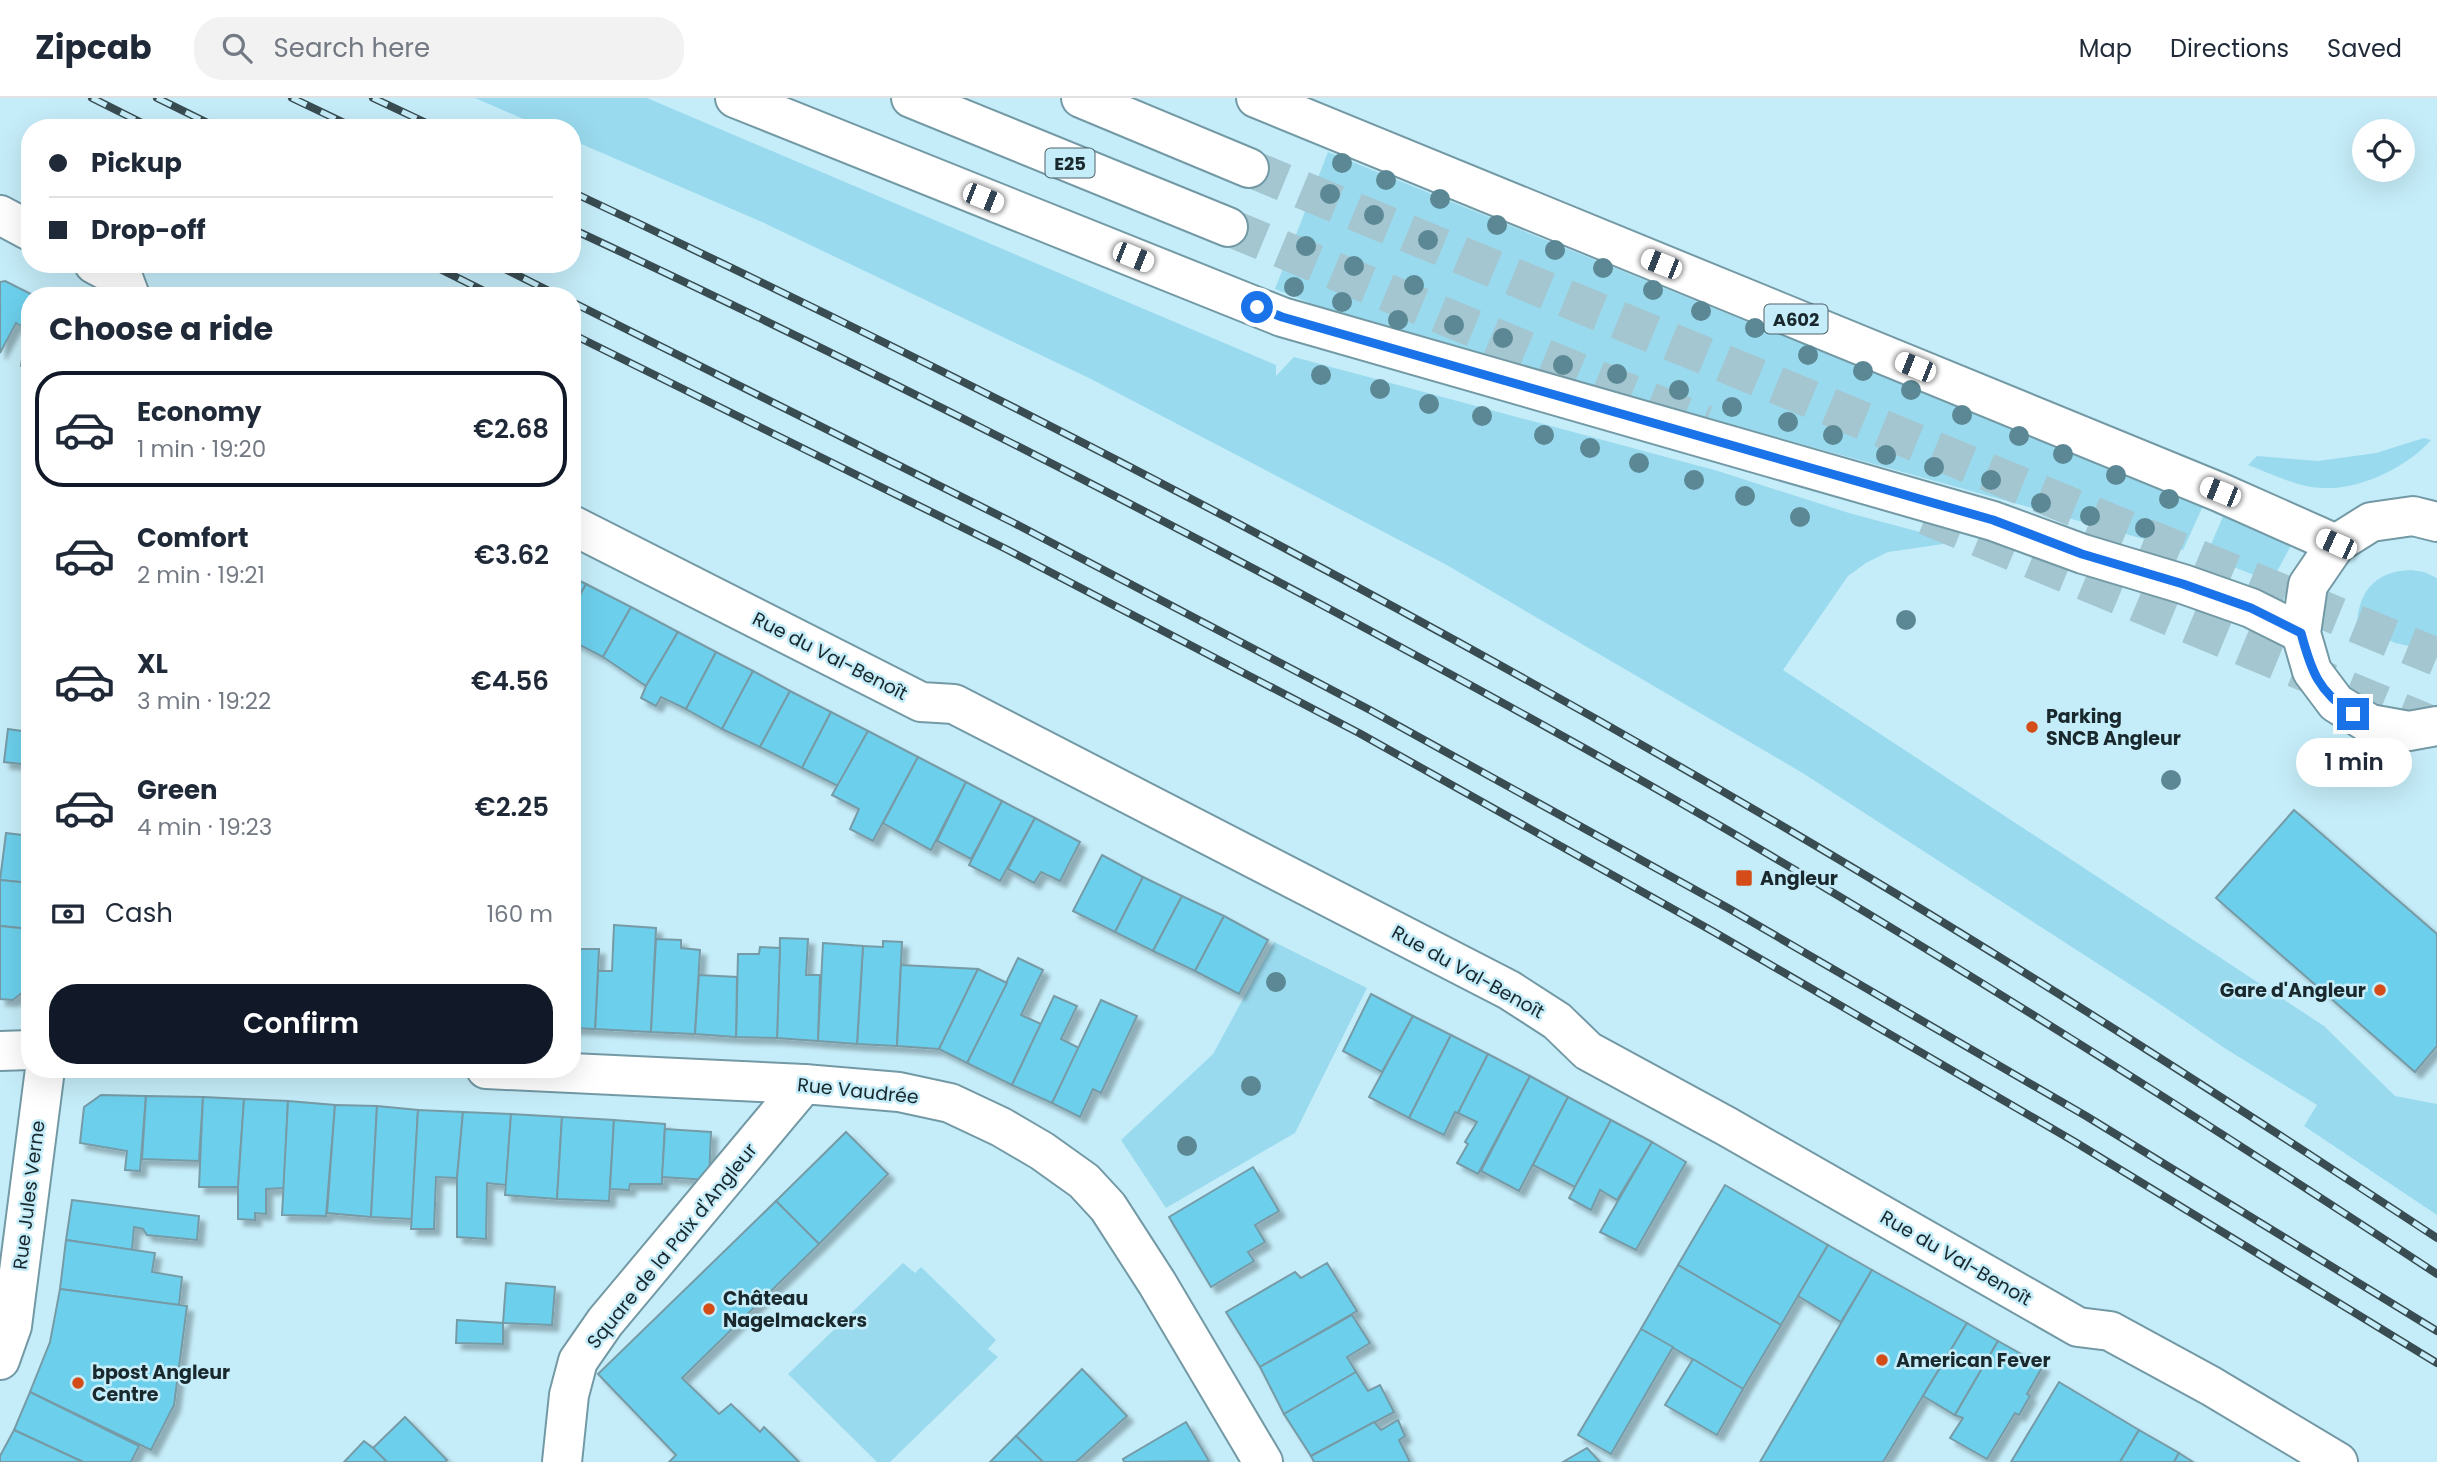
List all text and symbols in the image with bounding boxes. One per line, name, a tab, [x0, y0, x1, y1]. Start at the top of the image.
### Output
search box	[194, 17, 684, 80]
text: Zipcab	[35, 24, 152, 71]
icon: search	[218, 29, 256, 67]
text: Search here	[274, 30, 430, 66]
text: Map	[2079, 32, 2132, 65]
text: Directions	[2170, 32, 2289, 65]
text: Saved	[2327, 32, 2402, 65]
map controls	[2352, 119, 2415, 182]
button: locate	[2352, 119, 2415, 182]
text: Pickup	[91, 145, 182, 181]
road number: E25	[1046, 149, 1094, 178]
car	[960, 180, 1007, 216]
text: Drop-off	[91, 212, 206, 248]
car	[1110, 239, 1157, 275]
car	[1638, 246, 1685, 282]
route start	[1241, 291, 1273, 323]
road number: A602	[1764, 304, 1828, 334]
text: Choose a ride	[49, 306, 273, 351]
car	[1892, 349, 1939, 385]
text: Economy	[137, 394, 261, 430]
icon: car	[53, 398, 116, 461]
text: €2.68	[473, 411, 549, 447]
text: 1 min · 19:20	[137, 433, 266, 465]
car	[2197, 474, 2244, 510]
text: Comfort	[137, 520, 249, 556]
icon: car	[53, 524, 116, 587]
car	[2313, 526, 2360, 562]
text: €3.62	[474, 537, 549, 573]
text: 2 min · 19:21	[137, 559, 265, 591]
street label: Rue du Val-Benoît	[748, 605, 912, 707]
text: XL	[137, 646, 168, 682]
icon: car	[53, 650, 116, 713]
text: €4.56	[471, 663, 549, 699]
text: 3 min · 19:22	[137, 685, 271, 717]
route end	[2337, 698, 2369, 730]
place label: Parking SNCB Angleur	[2046, 703, 2181, 752]
marker: Parking SNCB Angleur	[2024, 719, 2040, 735]
callout: 1 min	[2295, 738, 2411, 788]
text: 1 min	[2324, 746, 2384, 778]
text: Green	[137, 772, 218, 808]
icon: car	[53, 776, 116, 839]
text: €2.25	[475, 789, 549, 825]
text: 4 min · 19:23	[137, 811, 272, 843]
place label: Angleur	[1760, 865, 1838, 892]
marker: Angleur	[1734, 868, 1754, 888]
icon: cash	[49, 895, 87, 933]
text: Cash	[105, 895, 173, 931]
text: 160 m	[487, 898, 553, 930]
street label: Rue du Val-Benoît	[1387, 919, 1549, 1025]
place label: Gare d'Angleur	[2220, 977, 2366, 1004]
marker: Gare d'Angleur	[2372, 982, 2388, 998]
button: Confirm	[49, 984, 553, 1064]
street label: Rue Vaudrée	[796, 1071, 920, 1111]
street label: Rue Jules Verne	[6, 1119, 52, 1271]
street label: Square de la Paix d'Angleur	[581, 1138, 763, 1354]
street label: Rue du Val-Benoît	[1875, 1204, 2037, 1312]
place label: Château Nagelmackers	[723, 1285, 867, 1334]
marker: Château Nagelmackers	[701, 1301, 717, 1317]
place label: American Fever	[1896, 1347, 2051, 1374]
marker: American Fever	[1874, 1352, 1890, 1368]
place label: bpost Angleur Centre	[92, 1359, 230, 1408]
marker: bpost Angleur Centre	[70, 1375, 86, 1391]

